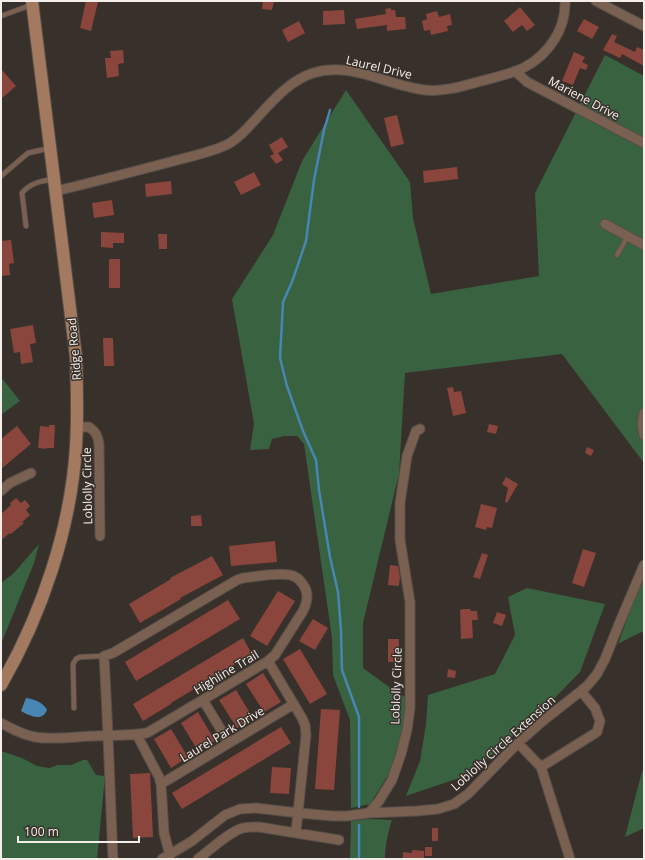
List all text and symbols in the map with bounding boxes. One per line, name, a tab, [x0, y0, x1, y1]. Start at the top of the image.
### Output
street label: Laurel Drive	[344, 51, 414, 83]
street label: Mariene Drive	[545, 72, 623, 124]
street label: Ridge Road	[63, 317, 85, 381]
street label: Loblolly Circle	[78, 447, 96, 525]
street label: Highline Trail	[190, 646, 262, 698]
street label: Loblolly Circle	[386, 647, 406, 725]
street label: Loblolly Circle Extension	[447, 692, 559, 794]
street label: Laurel Park Drive	[177, 702, 268, 766]
scale bar	[18, 818, 139, 844]
text: 100 m	[24, 823, 59, 840]

